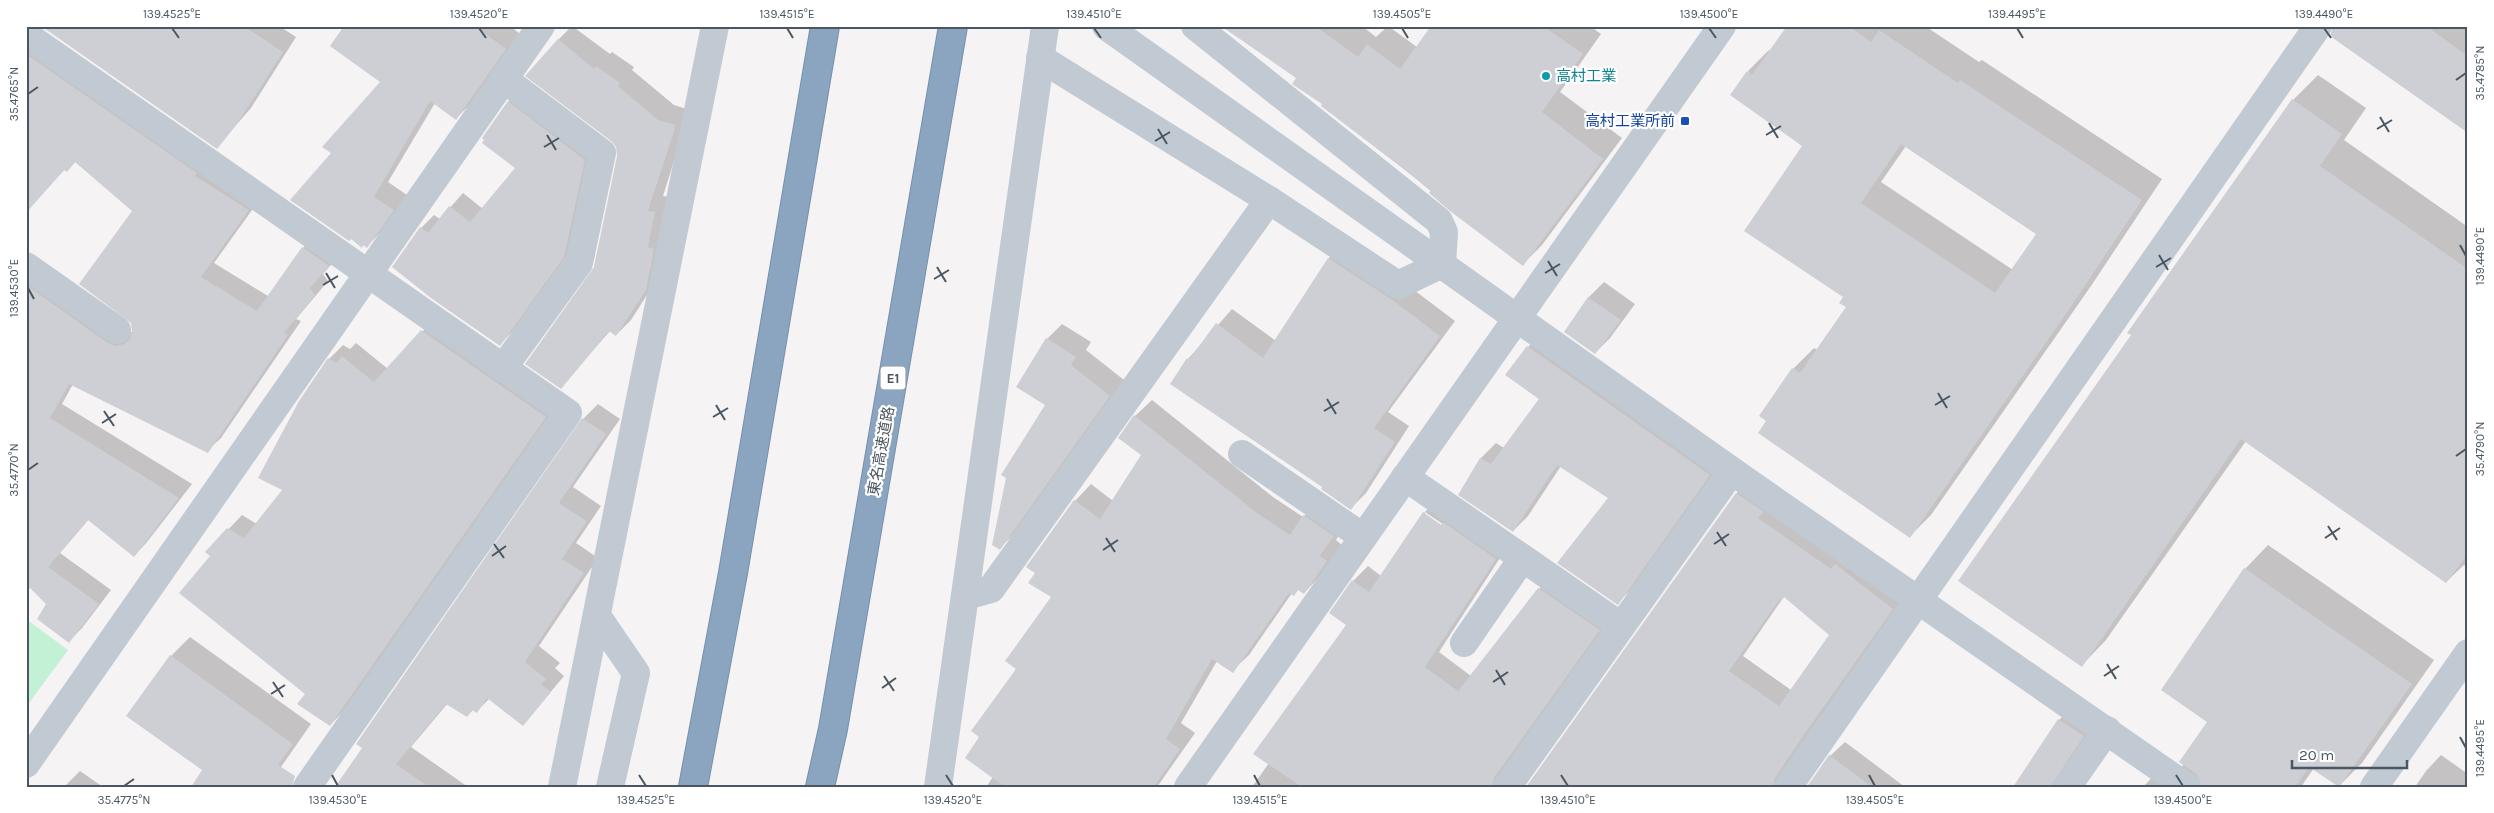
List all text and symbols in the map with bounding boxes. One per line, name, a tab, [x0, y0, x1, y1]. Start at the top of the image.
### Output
text: 139.4525°E	[143, 7, 201, 21]
text: 139.4520°E	[450, 7, 508, 21]
text: 139.4515°E	[759, 7, 815, 21]
text: 139.4510°E	[1066, 7, 1122, 21]
text: 139.4505°E	[1373, 7, 1431, 21]
text: 139.4500°E	[1680, 7, 1738, 21]
text: 139.4495°E	[1988, 7, 2046, 21]
text: 139.4490°E	[2295, 7, 2353, 21]
text: 35.4785°N	[2473, 46, 2487, 100]
text: 35.4765°N	[7, 67, 21, 121]
place label: 高村工業	[1556, 67, 1616, 85]
marker: 高村工業	[1540, 70, 1552, 82]
place label: 高村工業所前	[1585, 112, 1675, 130]
marker: 高村工業所前	[1679, 115, 1691, 127]
text: 139.4490°E	[2473, 227, 2487, 285]
text: 139.4530°E	[7, 259, 21, 317]
road number: E1	[880, 366, 906, 389]
street label: 東名高速道路	[864, 405, 898, 497]
text: 35.4790°N	[2473, 422, 2487, 476]
text: 35.4770°N	[7, 443, 21, 497]
text: 139.4495°E	[2473, 719, 2487, 777]
scale bar	[2292, 738, 2406, 770]
text: 20 m	[2299, 746, 2334, 764]
text: 35.4775°N	[97, 793, 151, 807]
text: 139.4530°E	[309, 793, 367, 807]
text: 139.4525°E	[617, 793, 675, 807]
text: 139.4520°E	[924, 793, 982, 807]
text: 139.4515°E	[1232, 793, 1288, 807]
text: 139.4510°E	[1540, 793, 1596, 807]
text: 139.4505°E	[1846, 793, 1904, 807]
text: 139.4500°E	[2154, 793, 2212, 807]

